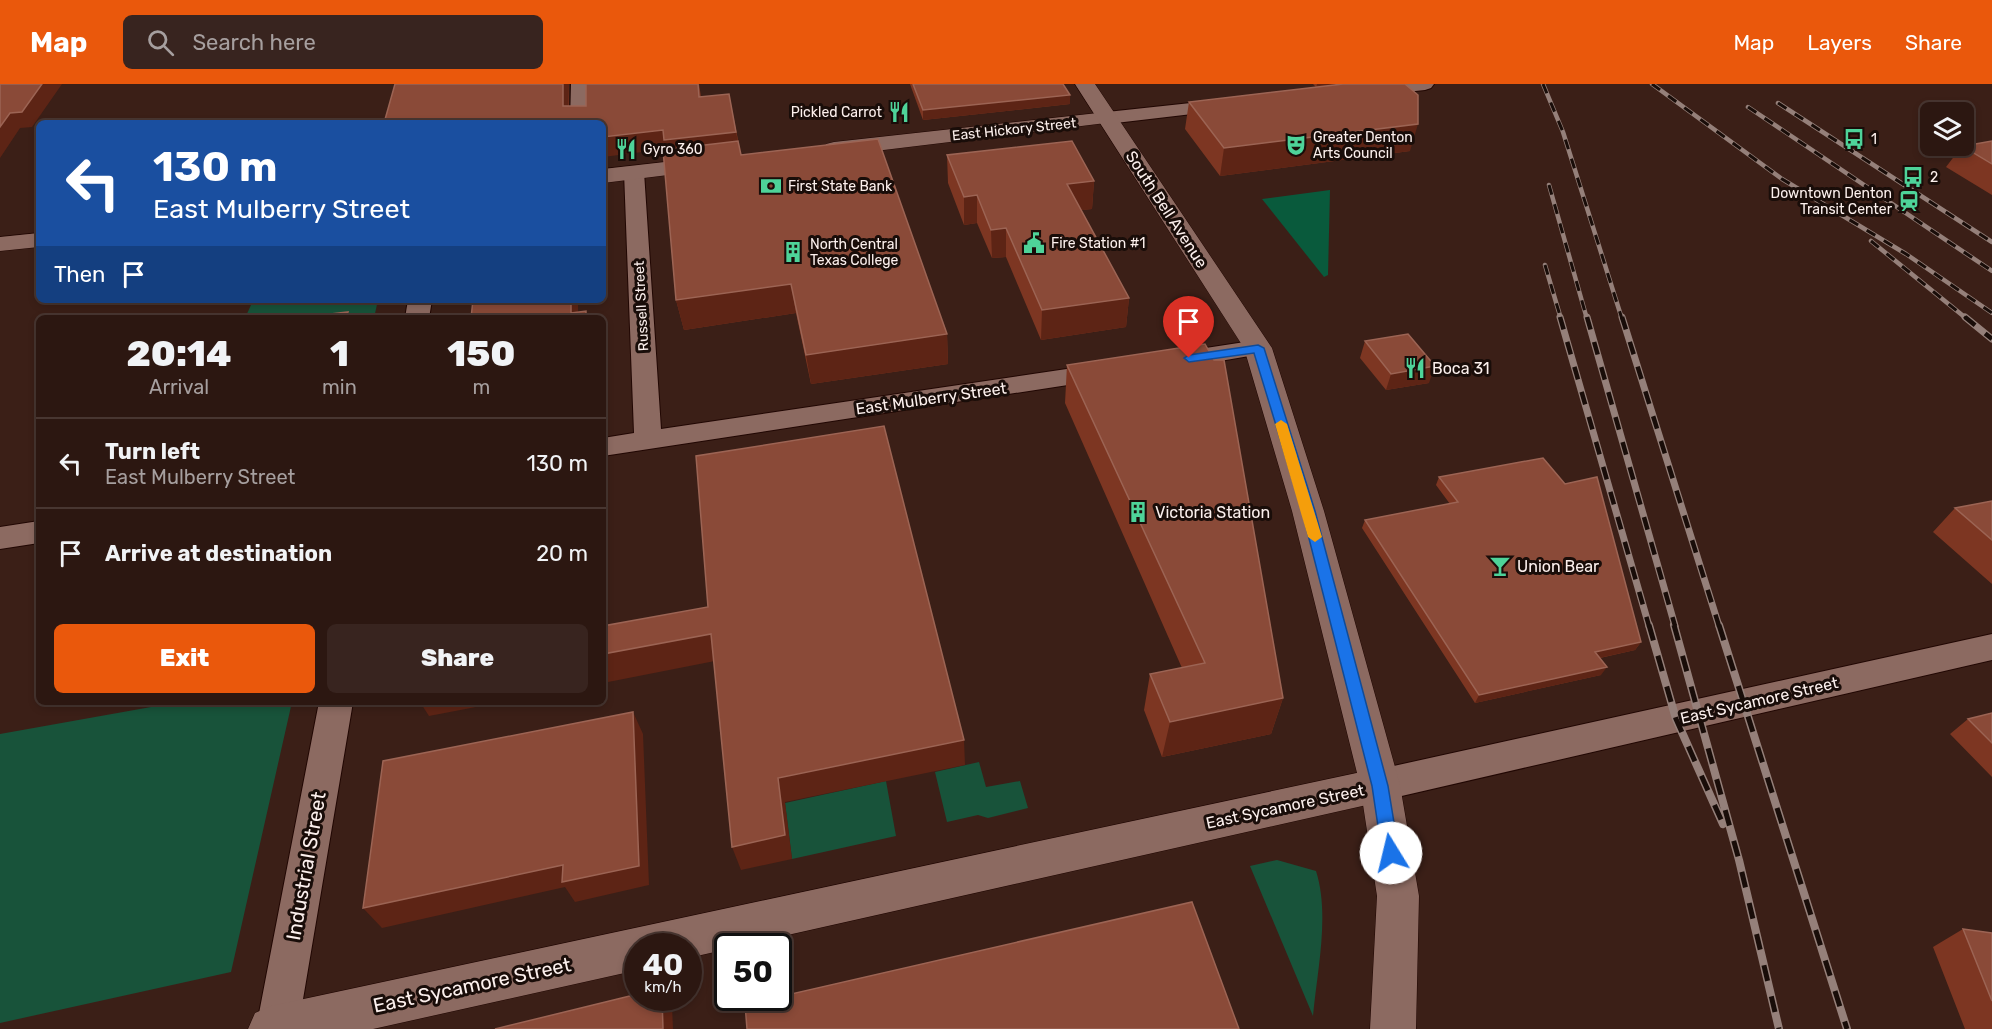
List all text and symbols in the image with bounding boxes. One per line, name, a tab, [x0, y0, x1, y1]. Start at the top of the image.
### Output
search box	[123, 15, 543, 69]
text: Map	[30, 26, 87, 59]
icon: search	[144, 26, 177, 59]
text: Search here	[192, 29, 316, 56]
text: Map	[1733, 30, 1774, 55]
text: Layers	[1807, 30, 1872, 55]
text: Share	[1905, 30, 1962, 55]
restaurant icon: Pickled Carrot	[887, 100, 911, 124]
map controls	[1920, 102, 1974, 156]
button: layers	[1920, 102, 1974, 156]
place label: Pickled Carrot	[791, 104, 883, 121]
street label: East Hickory Street	[951, 114, 1078, 144]
bus stop icon: 1	[1842, 127, 1866, 151]
place label: Greater Denton Arts Council	[1313, 129, 1413, 162]
place label: 1	[1871, 131, 1877, 148]
theatre icon: Greater Denton Arts Council	[1284, 133, 1308, 157]
restaurant icon: Gyro 360	[614, 137, 638, 161]
place label: Gyro 360	[643, 141, 703, 158]
text: 130 m	[153, 142, 278, 192]
icon: left	[54, 144, 132, 222]
street label: South Bell Avenue	[1122, 147, 1212, 271]
bus stop icon: 2	[1901, 165, 1925, 189]
place label: 2	[1930, 169, 1938, 186]
bank icon: First State Bank	[759, 174, 783, 198]
place label: First State Bank	[788, 178, 893, 195]
place label: Downtown Denton Transit Center	[1771, 185, 1893, 218]
station icon: Downtown Denton Transit Center	[1897, 189, 1921, 213]
text: East Mulberry Street	[153, 193, 410, 225]
public building icon: Fire Station #1	[1022, 231, 1046, 255]
place label: Fire Station #1	[1051, 235, 1145, 252]
place label: North Central Texas College	[810, 236, 899, 269]
building icon: North Central Texas College	[781, 240, 805, 264]
icon: arrive	[117, 258, 150, 291]
street label: Russell Street	[631, 260, 652, 352]
text: Then	[54, 261, 105, 288]
pin	[1163, 296, 1214, 358]
icon: arrive	[1172, 305, 1205, 338]
text: 20:14	[126, 332, 232, 375]
text: 1	[330, 332, 349, 375]
text: 150	[447, 332, 515, 375]
restaurant icon: Boca 31	[1403, 356, 1427, 380]
place label: Boca 31	[1432, 359, 1490, 378]
text: Arrival	[149, 375, 209, 399]
text: min	[322, 375, 357, 399]
text: m	[473, 375, 490, 399]
street label: East Mulberry Street	[854, 378, 1008, 419]
text: Turn left	[105, 438, 200, 465]
icon: left	[54, 447, 87, 480]
text: 130 m	[526, 450, 588, 477]
text: East Mulberry Street	[105, 465, 295, 489]
building icon: Victoria Station	[1126, 500, 1150, 524]
place label: Victoria Station	[1155, 503, 1270, 522]
icon: arrive	[54, 537, 87, 570]
text: Arrive at destination	[105, 540, 332, 567]
text: 20 m	[536, 540, 588, 567]
bar icon: Union Bear	[1488, 554, 1512, 578]
place label: Union Bear	[1517, 557, 1599, 576]
button: Exit	[54, 624, 315, 693]
button: Share	[327, 624, 588, 693]
street label: East Sycamore Street	[1678, 673, 1840, 728]
street label: East Sycamore Street	[1204, 780, 1366, 833]
street label: Industrial Street	[281, 790, 331, 942]
position arrow	[1359, 821, 1423, 885]
speed limit sign: 50	[714, 933, 792, 1011]
text: 40	[643, 947, 683, 983]
street label: East Sycamore Street	[371, 952, 573, 1018]
text: km/h	[644, 978, 682, 996]

